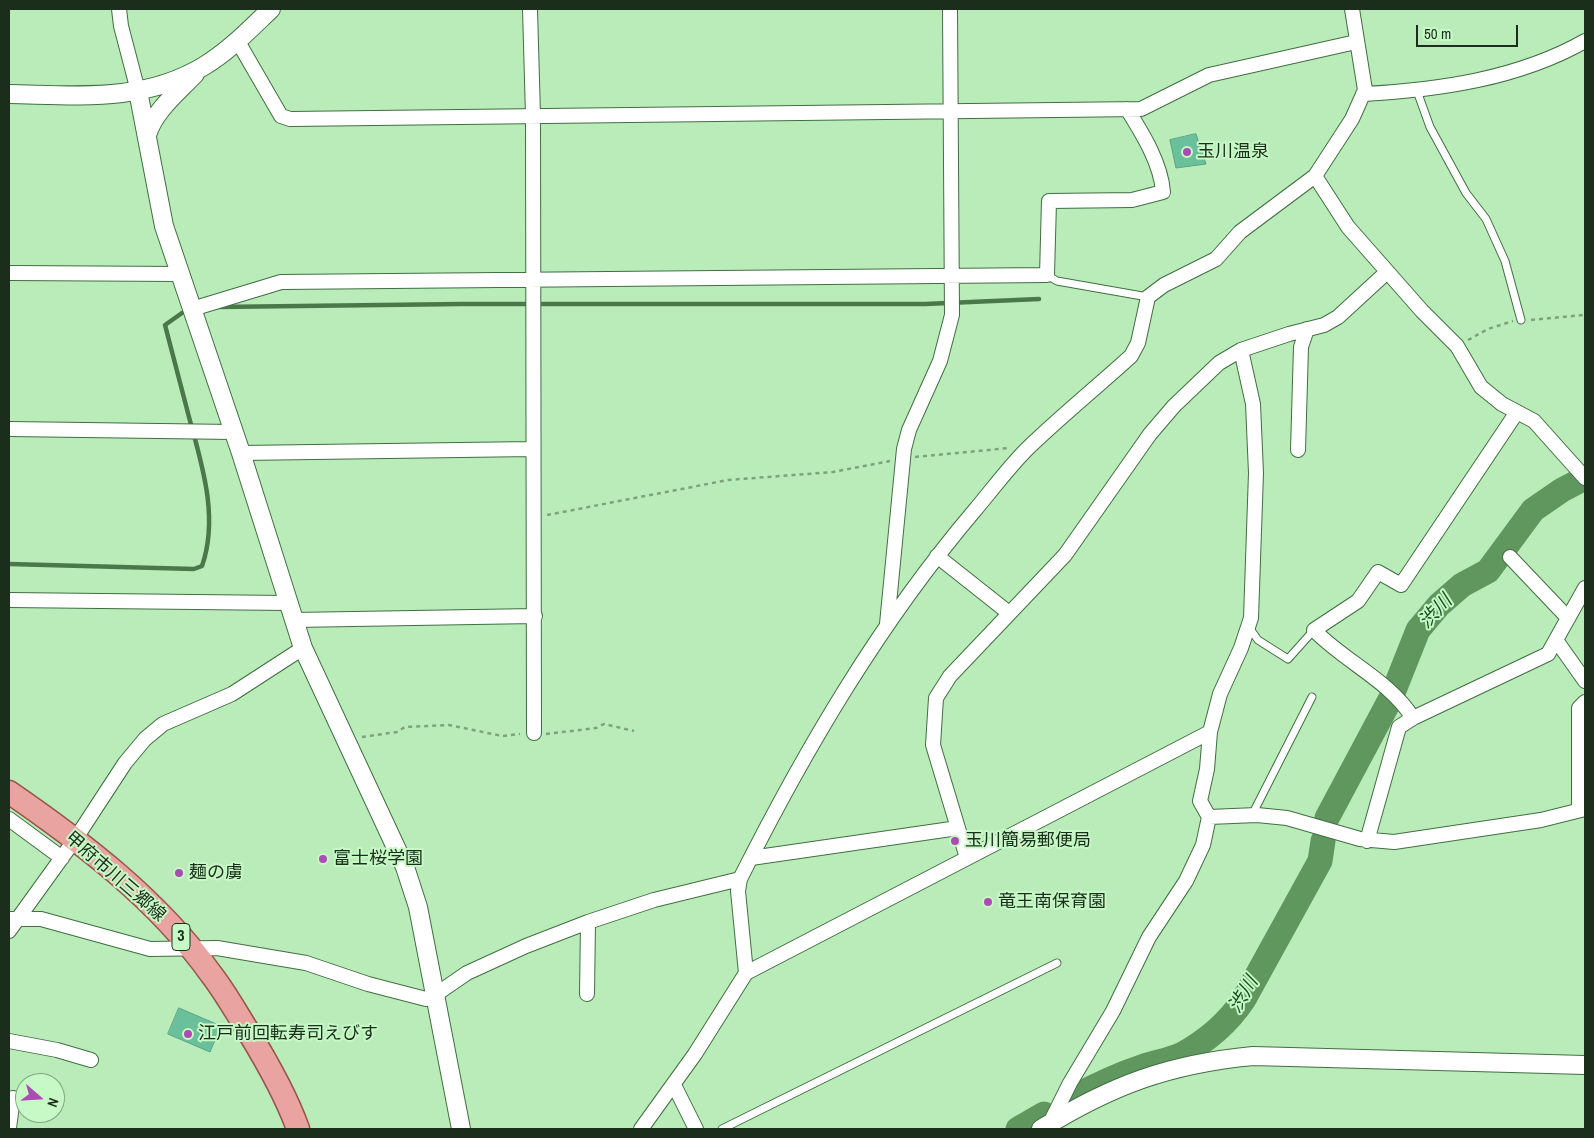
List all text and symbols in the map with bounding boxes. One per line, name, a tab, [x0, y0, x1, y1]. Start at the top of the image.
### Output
scale bar	[1419, 15, 1522, 47]
text: 50 m	[1424, 23, 1451, 44]
place label: 玉川温泉	[1197, 141, 1269, 163]
marker: 玉川温泉	[1181, 146, 1193, 158]
water label: 渋川	[1415, 590, 1457, 634]
street label: 甲府市川三郷線	[60, 828, 170, 926]
place label: 玉川簡易郵便局	[965, 830, 1091, 852]
marker: 玉川簡易郵便局	[949, 835, 961, 847]
place label: 富士桜学園	[333, 848, 423, 870]
marker: 富士桜学園	[317, 853, 329, 865]
place label: 麺の虜	[189, 862, 243, 884]
marker: 麺の虜	[173, 867, 185, 879]
place label: 竜王南保育園	[998, 891, 1106, 913]
marker: 竜王南保育園	[982, 896, 994, 908]
road number: 3	[172, 924, 190, 950]
water label: 渋川	[1224, 973, 1264, 1017]
place label: 江戸前回転寿司えびす	[198, 1023, 378, 1045]
marker: 江戸前回転寿司えびす	[182, 1028, 194, 1040]
north arrow	[15, 1073, 65, 1123]
text: N	[43, 1096, 63, 1109]

